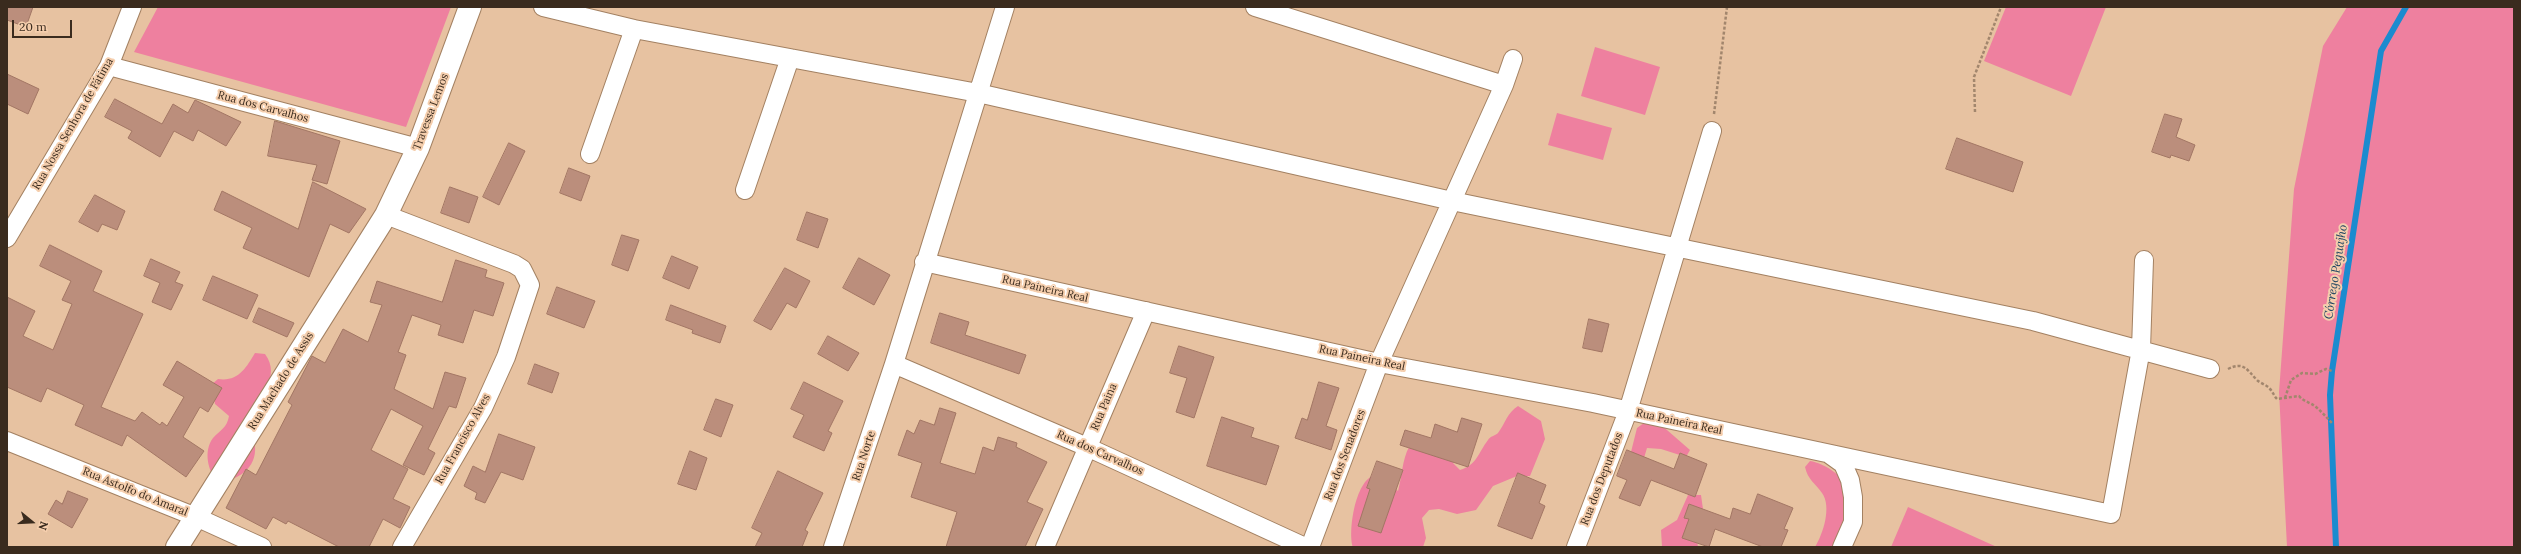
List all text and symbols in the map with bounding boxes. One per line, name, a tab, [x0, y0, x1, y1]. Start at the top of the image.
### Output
scale bar	[14, 12, 74, 38]
text: 20 m	[19, 19, 47, 34]
street label: Rua Nossa Senhora de Fátima	[30, 56, 116, 192]
street label: Travessa Lemos	[410, 72, 452, 152]
street label: Rua dos Carvalhos	[216, 89, 310, 125]
water label: Córrego Peguajho	[2321, 224, 2351, 320]
street label: Rua Paineira Real	[1001, 273, 1089, 305]
street label: Rua Machado de Assis	[246, 330, 316, 432]
street label: Rua Paineira Real	[1318, 342, 1406, 374]
street label: Rua Paina	[1088, 382, 1120, 432]
street label: Rua Francisco Alves	[433, 392, 493, 486]
street label: Rua Paineira Real	[1635, 406, 1723, 438]
street label: Rua dos Senadores	[1322, 408, 1368, 502]
street label: Rua dos Carvalhos	[1055, 428, 1145, 478]
street label: Rua Norte	[850, 429, 878, 483]
street label: Rua dos Deputados	[1578, 431, 1626, 527]
street label: Rua Astolfo do Amaral	[80, 465, 190, 519]
north arrow	[12, 502, 52, 542]
text: N	[35, 519, 51, 532]

